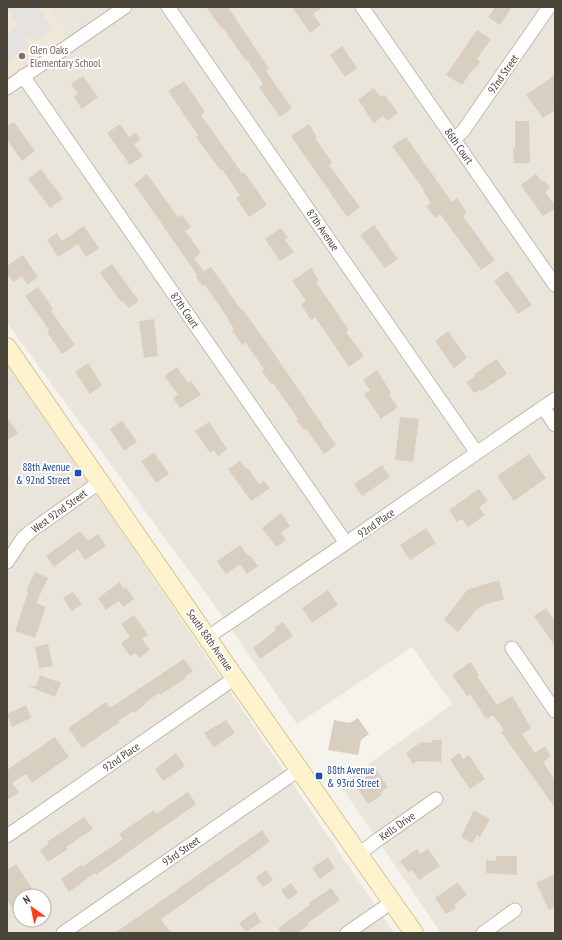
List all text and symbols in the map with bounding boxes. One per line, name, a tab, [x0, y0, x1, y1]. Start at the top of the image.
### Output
place label: Glen Oaks Elementary School	[30, 43, 101, 70]
marker: Glen Oaks Elementary School	[17, 51, 27, 61]
street label: 92nd Street	[484, 52, 522, 96]
street label: 86th Court	[442, 125, 476, 167]
street label: 87th Avenue	[304, 207, 343, 254]
street label: 87th Court	[168, 289, 202, 331]
place label: 88th Avenue & 92nd Street	[16, 460, 70, 487]
marker: 88th Avenue & 92nd Street	[73, 468, 83, 478]
street label: West 92nd Street	[29, 486, 89, 536]
street label: 92nd Place	[355, 505, 398, 541]
street label: South 88th Avenue	[184, 606, 237, 674]
street label: 92nd Place	[100, 739, 143, 775]
place label: 88th Avenue & 93rd Street	[327, 763, 379, 790]
marker: 88th Avenue & 93rd Street	[314, 771, 324, 781]
street label: Kells Drive	[376, 808, 418, 843]
street label: 93rd Street	[159, 833, 203, 869]
north arrow	[12, 888, 52, 928]
text: N	[20, 892, 33, 907]

